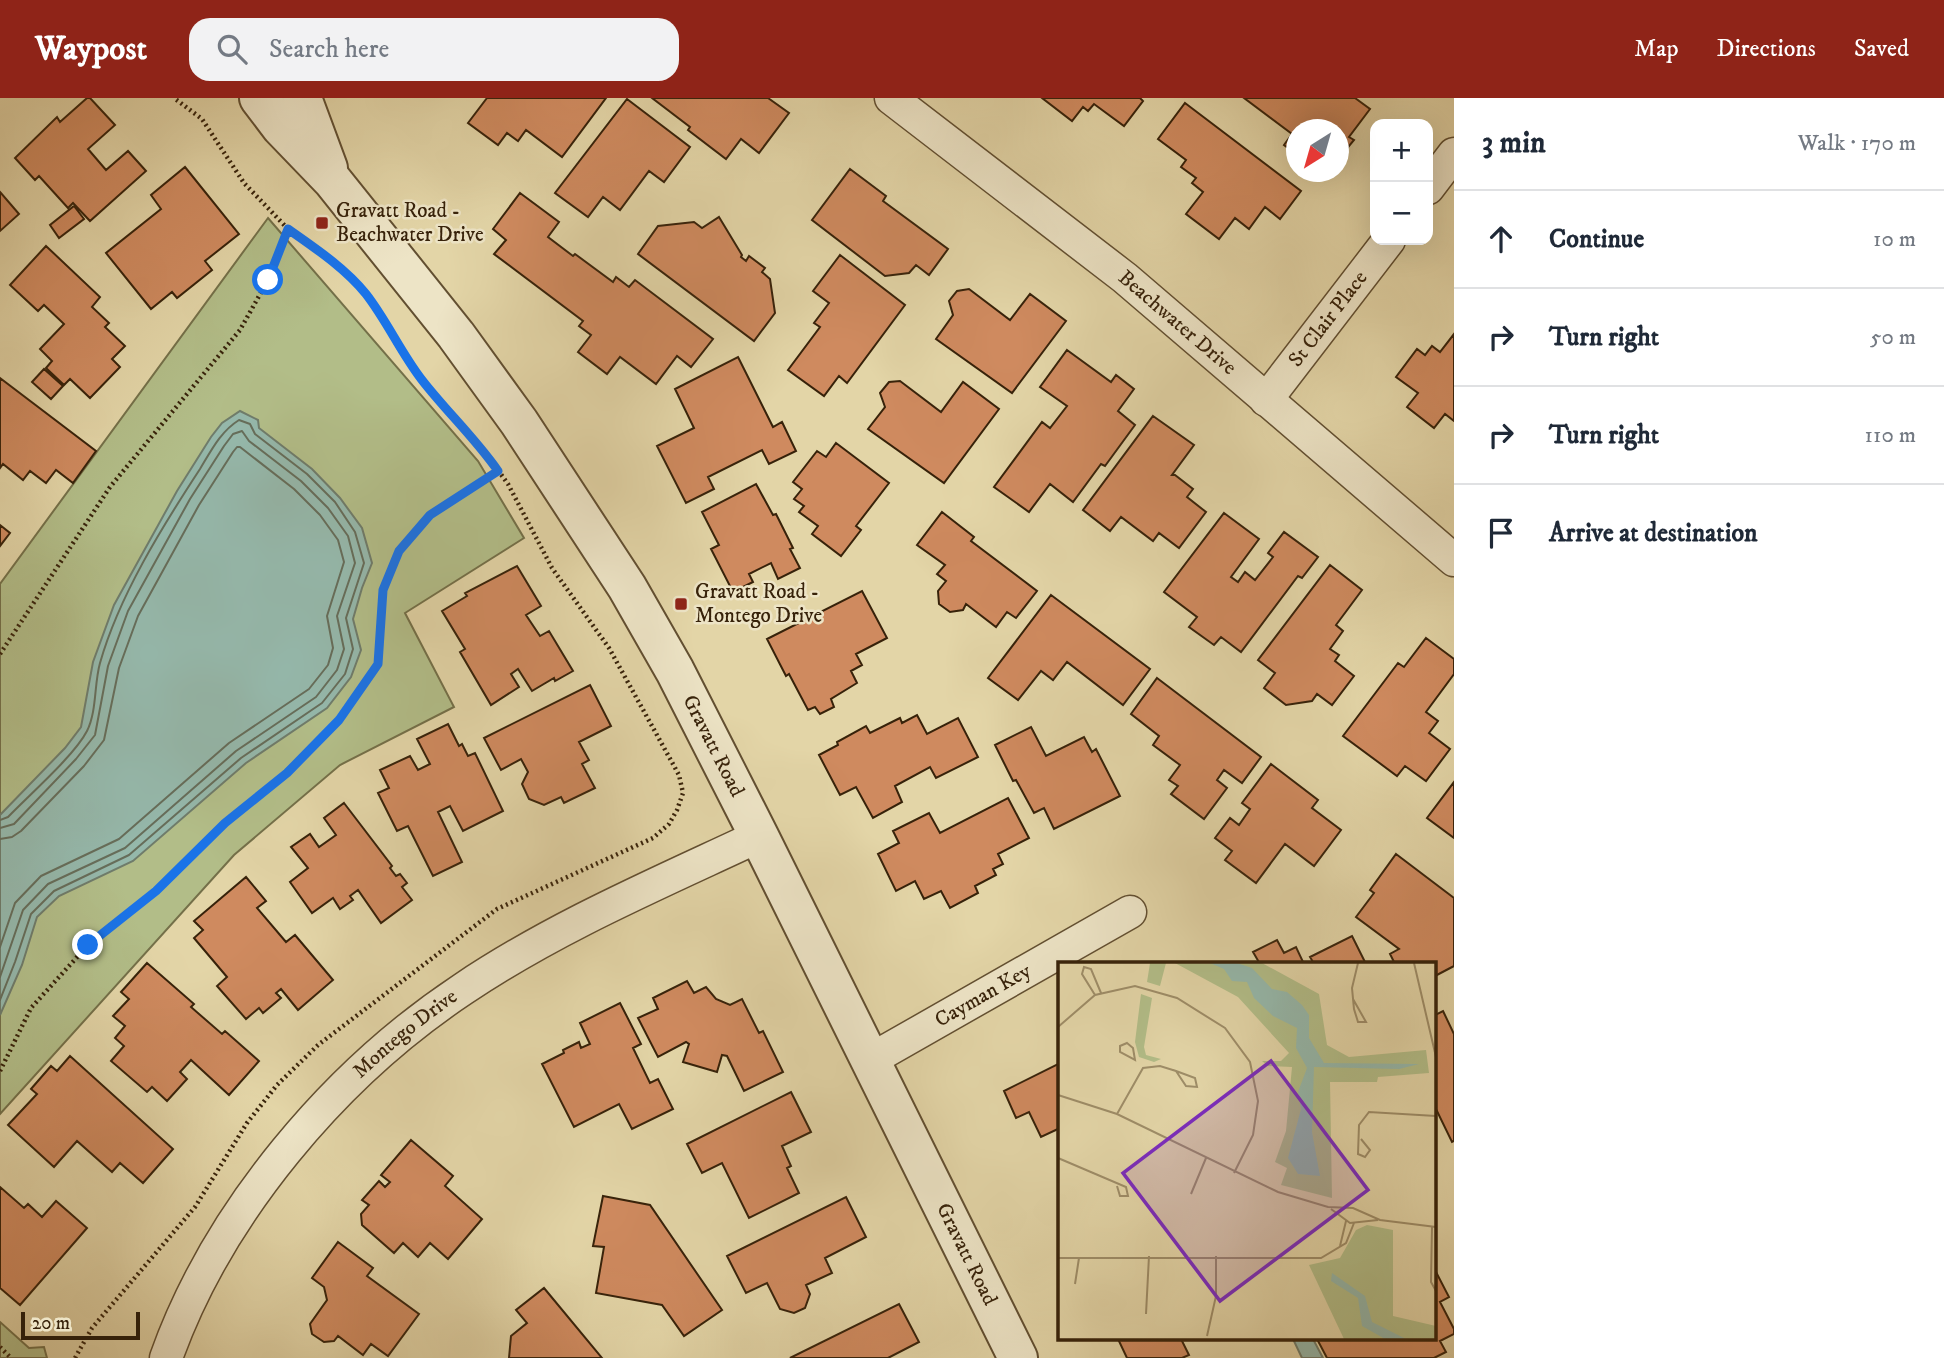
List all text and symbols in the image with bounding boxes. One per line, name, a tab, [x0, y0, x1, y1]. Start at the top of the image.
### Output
search box	[189, 18, 679, 81]
text: Waypost	[35, 29, 147, 70]
icon: search	[213, 30, 251, 68]
text: Search here	[269, 33, 389, 66]
text: Map	[1634, 34, 1679, 64]
text: Directions	[1717, 34, 1816, 64]
text: Saved	[1854, 34, 1909, 64]
north arrow	[1286, 119, 1349, 182]
map controls	[1370, 119, 1433, 245]
button: +	[1370, 119, 1433, 182]
text: 3 min	[1482, 125, 1546, 162]
text: Walk · 170 m	[1798, 129, 1916, 158]
button: −	[1370, 182, 1433, 245]
place label: Gravatt Road - Beachwater Drive	[336, 198, 484, 248]
marker: Gravatt Road - Beachwater Drive	[314, 215, 330, 231]
icon: ahead	[1482, 220, 1520, 258]
text: Continue	[1549, 223, 1644, 256]
text: 10 m	[1873, 225, 1916, 254]
route start	[252, 264, 283, 295]
street label: Beachwater Drive	[1113, 265, 1242, 381]
street label: St Clair Place	[1283, 266, 1373, 372]
icon: right	[1482, 318, 1520, 356]
text: Turn right	[1549, 321, 1659, 354]
text: 50 m	[1870, 323, 1916, 352]
icon: right	[1482, 416, 1520, 454]
text: Turn right	[1549, 419, 1659, 452]
text: 110 m	[1865, 421, 1916, 450]
icon: arrive	[1482, 514, 1520, 552]
text: Arrive at destination	[1549, 517, 1758, 550]
place label: Gravatt Road - Montego Drive	[695, 579, 822, 629]
marker: Gravatt Road - Montego Drive	[673, 596, 689, 612]
street label: Gravatt Road	[676, 691, 750, 802]
route end	[72, 929, 103, 960]
street label: Cayman Key	[930, 958, 1036, 1033]
inset map	[1058, 962, 1436, 1340]
street label: Montego Drive	[348, 984, 463, 1084]
street label: Gravatt Road	[930, 1199, 1003, 1310]
scale bar	[21, 1309, 140, 1341]
text: 20 m	[32, 1312, 70, 1335]

